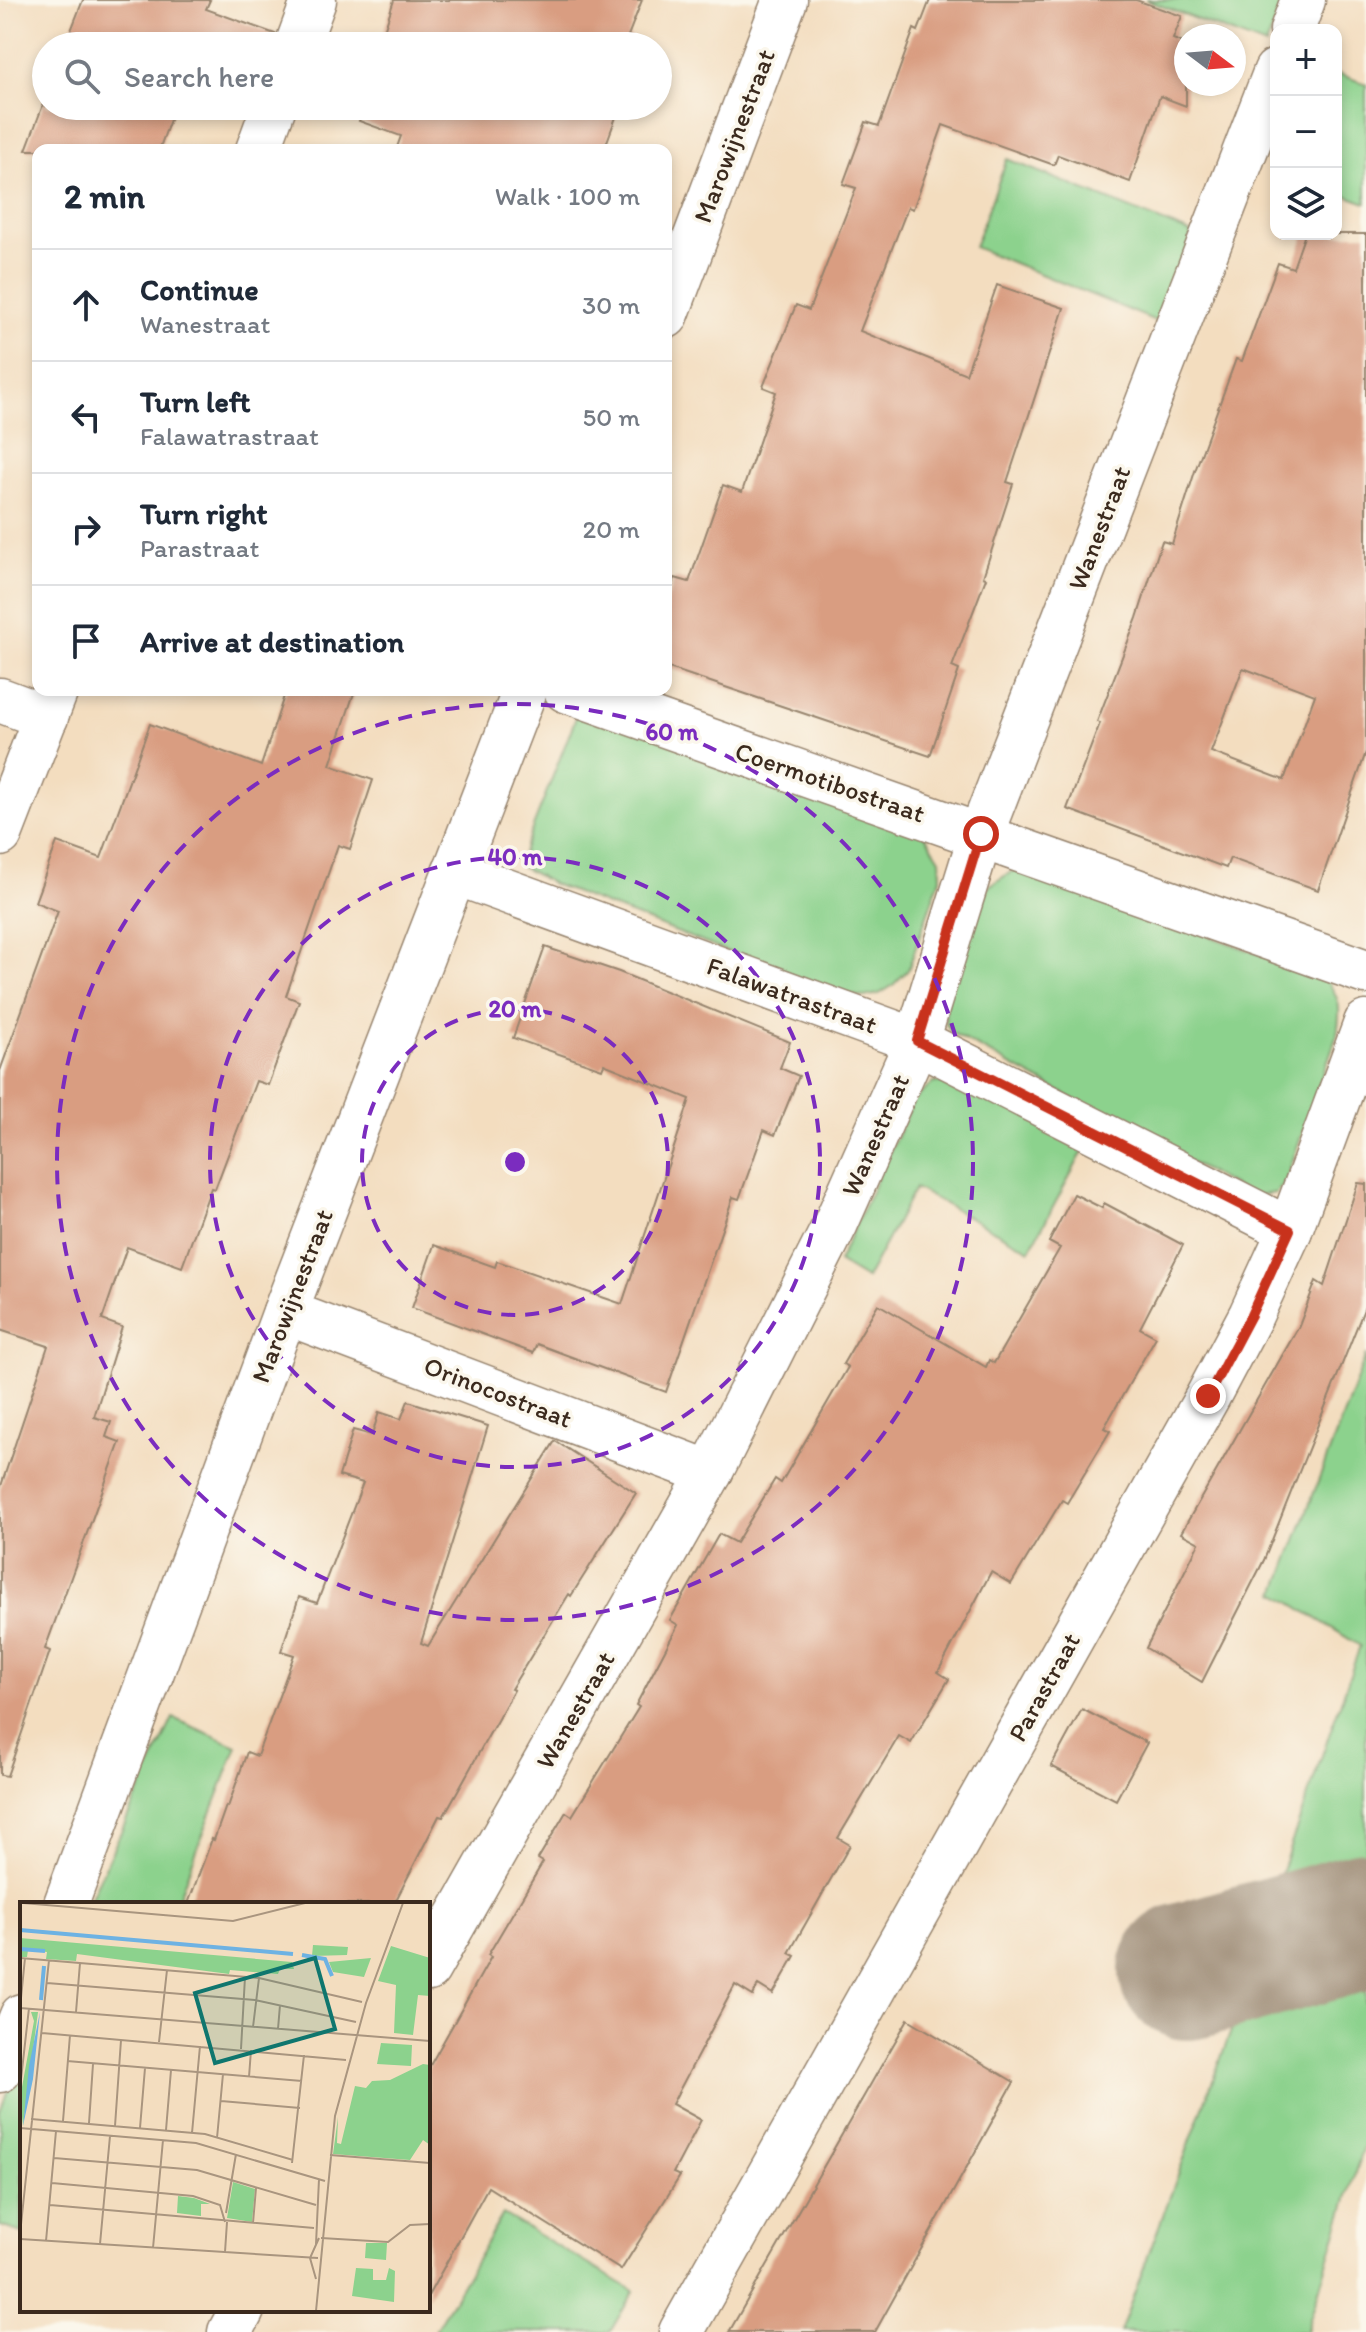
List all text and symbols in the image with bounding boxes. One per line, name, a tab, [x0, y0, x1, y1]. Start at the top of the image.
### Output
north arrow	[1174, 24, 1246, 96]
map controls	[1270, 24, 1342, 240]
button: +	[1270, 24, 1342, 96]
search box	[32, 32, 672, 120]
street label: Marowijnestraat	[686, 45, 782, 227]
icon: search	[60, 54, 104, 98]
text: Search here	[124, 58, 274, 95]
button: −	[1270, 96, 1342, 168]
button: layers	[1270, 168, 1342, 240]
text: 2 min	[64, 176, 145, 217]
text: Walk · 100 m	[495, 180, 640, 212]
text: Continue	[140, 271, 259, 308]
icon: ahead	[64, 283, 108, 327]
text: 30 m	[582, 289, 640, 321]
text: Wanestraat	[140, 308, 270, 340]
text: Turn left	[140, 383, 251, 420]
icon: left	[64, 395, 108, 439]
text: 50 m	[583, 401, 640, 433]
text: Falawatrastraat	[140, 420, 319, 452]
street label: Wanestraat	[1061, 461, 1137, 595]
text: Turn right	[140, 495, 268, 532]
icon: right	[64, 507, 108, 551]
text: 20 m	[583, 513, 640, 545]
text: Parastraat	[140, 532, 259, 564]
icon: arrive	[64, 619, 108, 663]
text: Arrive at destination	[140, 623, 404, 660]
text: 60 m	[645, 717, 699, 746]
street label: Coermotibostraat	[731, 735, 929, 830]
route start	[963, 816, 999, 852]
text: 40 m	[488, 842, 543, 871]
street label: Falawatrastraat	[703, 949, 882, 1041]
text: 20 m	[489, 994, 542, 1023]
street label: Wanestraat	[834, 1069, 916, 1201]
centre of rings	[501, 1148, 529, 1176]
street label: Marowijnestraat	[244, 1205, 340, 1387]
street label: Orinocostraat	[419, 1349, 577, 1435]
route end	[1190, 1378, 1226, 1414]
street label: Parastraat	[1001, 1627, 1087, 1747]
street label: Wanestraat	[529, 1645, 622, 1774]
inset map	[20, 1902, 430, 2312]

